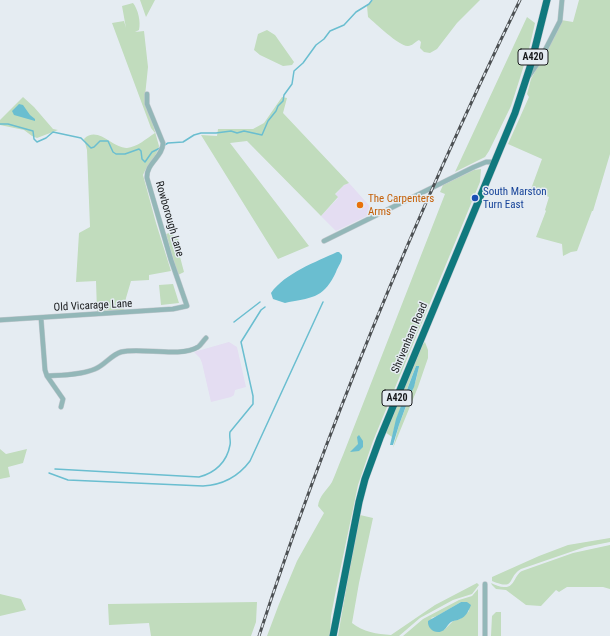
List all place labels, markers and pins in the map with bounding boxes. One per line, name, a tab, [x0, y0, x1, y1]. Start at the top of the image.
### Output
place label: South Marston Turn East	[483, 185, 547, 211]
place label: The Carpenters Arms	[368, 192, 434, 218]
marker: South Marston Turn East	[470, 193, 480, 203]
marker: The Carpenters Arms	[355, 200, 365, 210]

